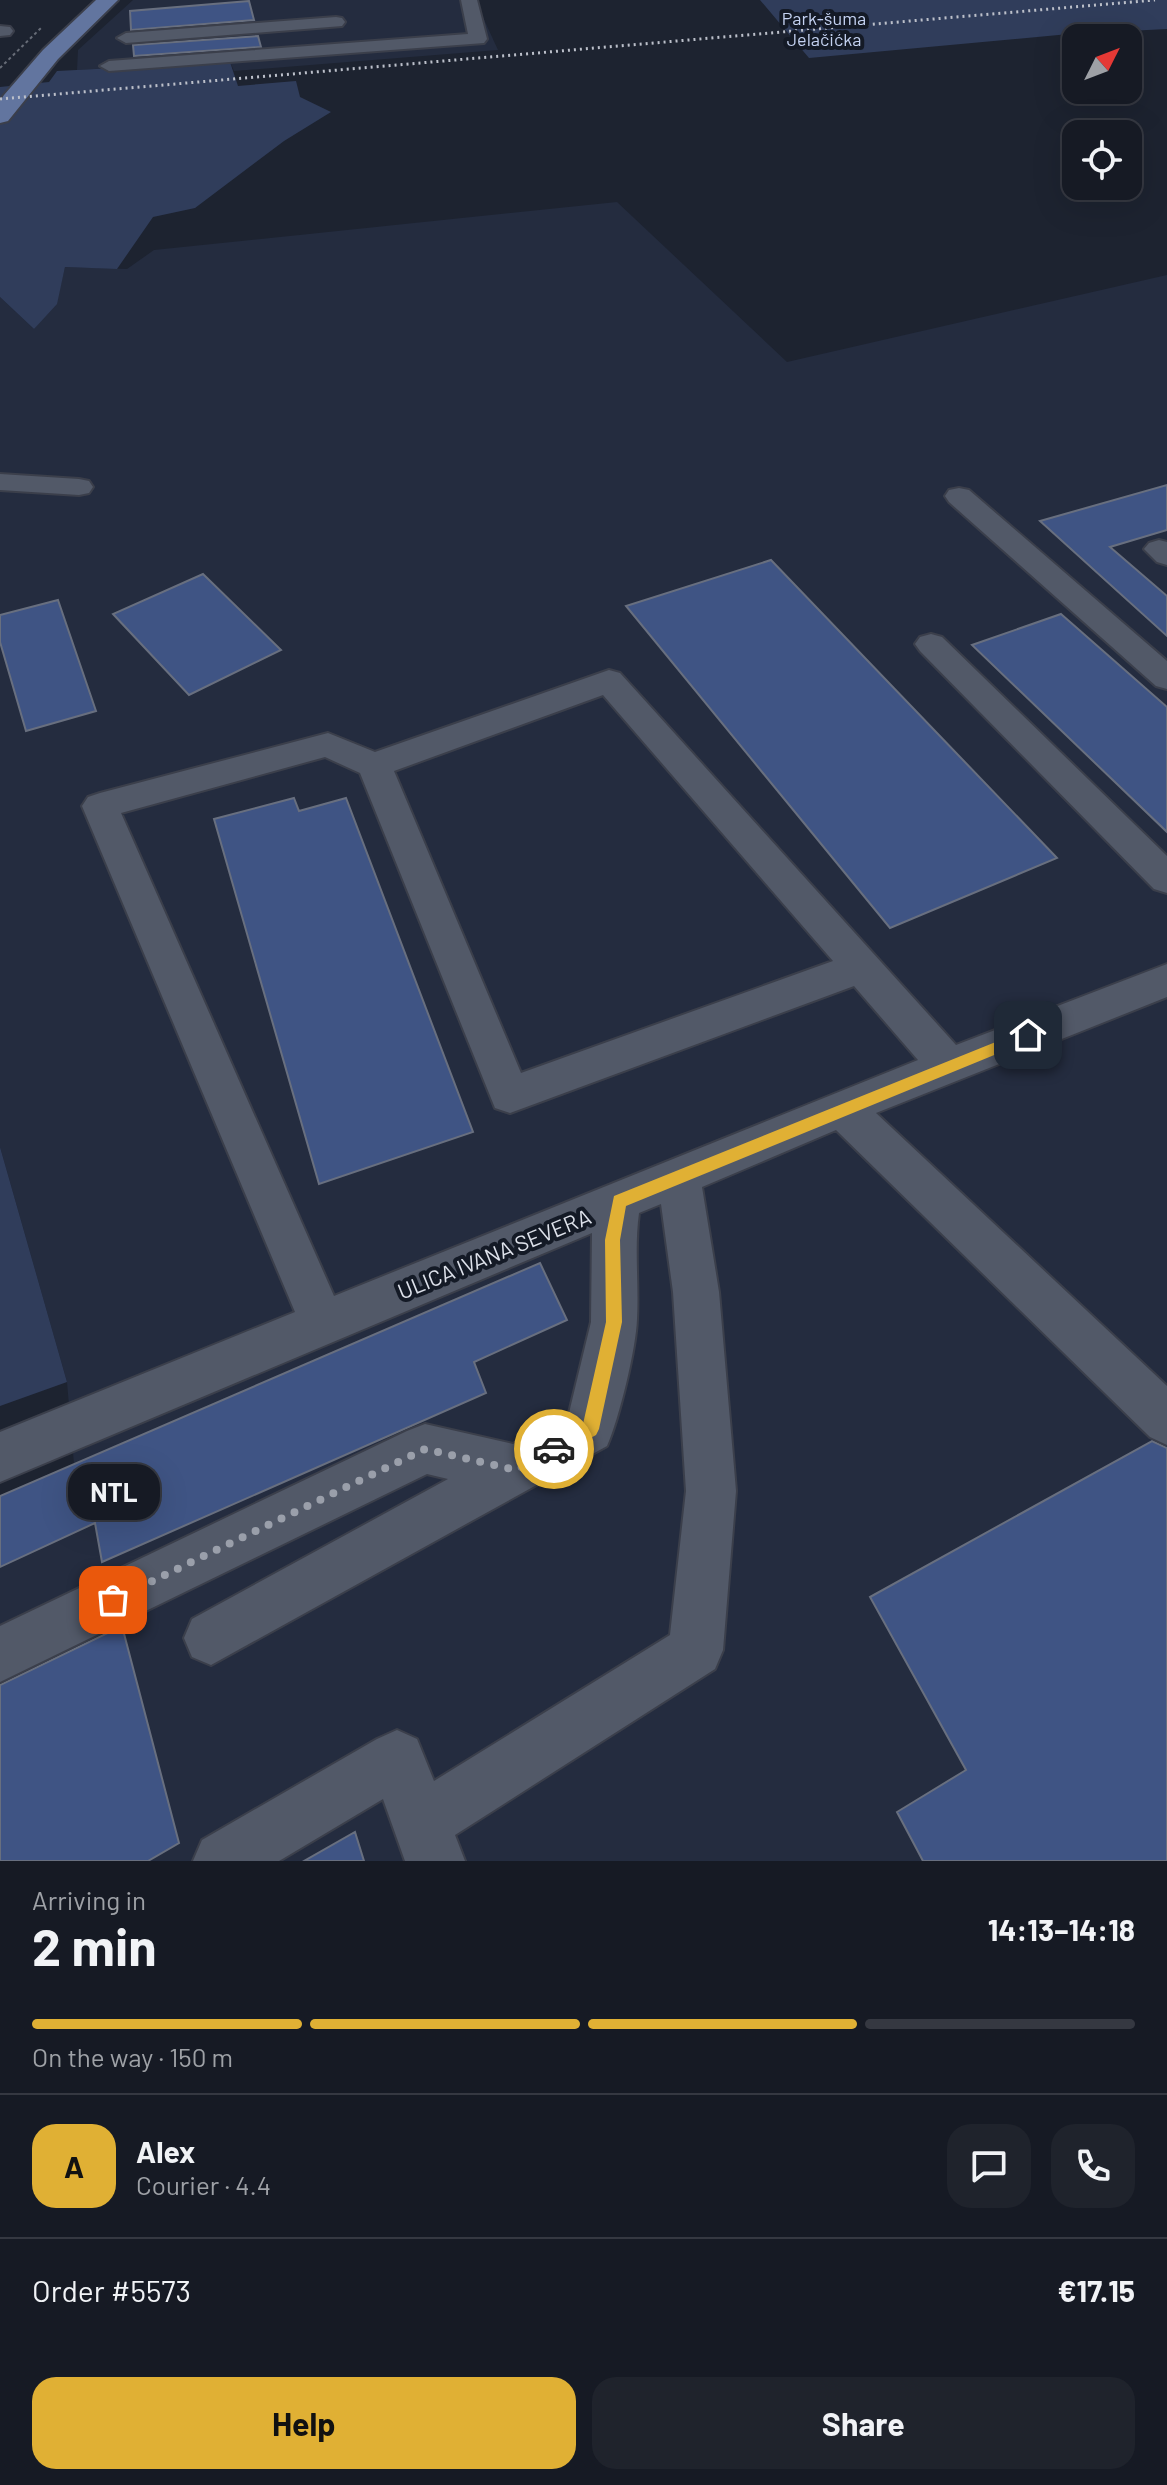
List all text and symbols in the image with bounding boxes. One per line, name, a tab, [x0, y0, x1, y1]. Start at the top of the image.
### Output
park label: Park-šuma Jelačićka	[782, 7, 866, 50]
north arrow	[1062, 24, 1142, 104]
map controls	[1062, 24, 1142, 200]
button: locate	[1062, 120, 1142, 200]
pin	[994, 1001, 1062, 1069]
icon: home	[1006, 1013, 1050, 1057]
street label: ULICA IVANA SEVERA	[394, 1202, 594, 1304]
courier	[514, 1409, 594, 1489]
icon: car	[532, 1427, 576, 1471]
callout: NTL	[67, 1464, 159, 1520]
text: NTL	[90, 1476, 138, 1507]
pin	[79, 1566, 147, 1634]
icon: bag	[91, 1578, 135, 1622]
text: Arriving in	[32, 1884, 146, 1915]
text: 14:13–14:18	[988, 1911, 1135, 1947]
text: 2 min	[32, 1914, 157, 1976]
text: On the way · 150 m	[32, 2041, 233, 2072]
button: chat	[947, 2124, 1031, 2208]
button: phone	[1051, 2124, 1135, 2208]
text: Alex	[136, 2133, 195, 2169]
text: A	[64, 2148, 84, 2184]
text: Courier · 4.4	[136, 2169, 271, 2200]
text: Order #5573	[32, 2272, 191, 2308]
text: €17.15	[1058, 2272, 1135, 2308]
button: Help	[32, 2377, 576, 2469]
button: Share	[592, 2377, 1135, 2469]

